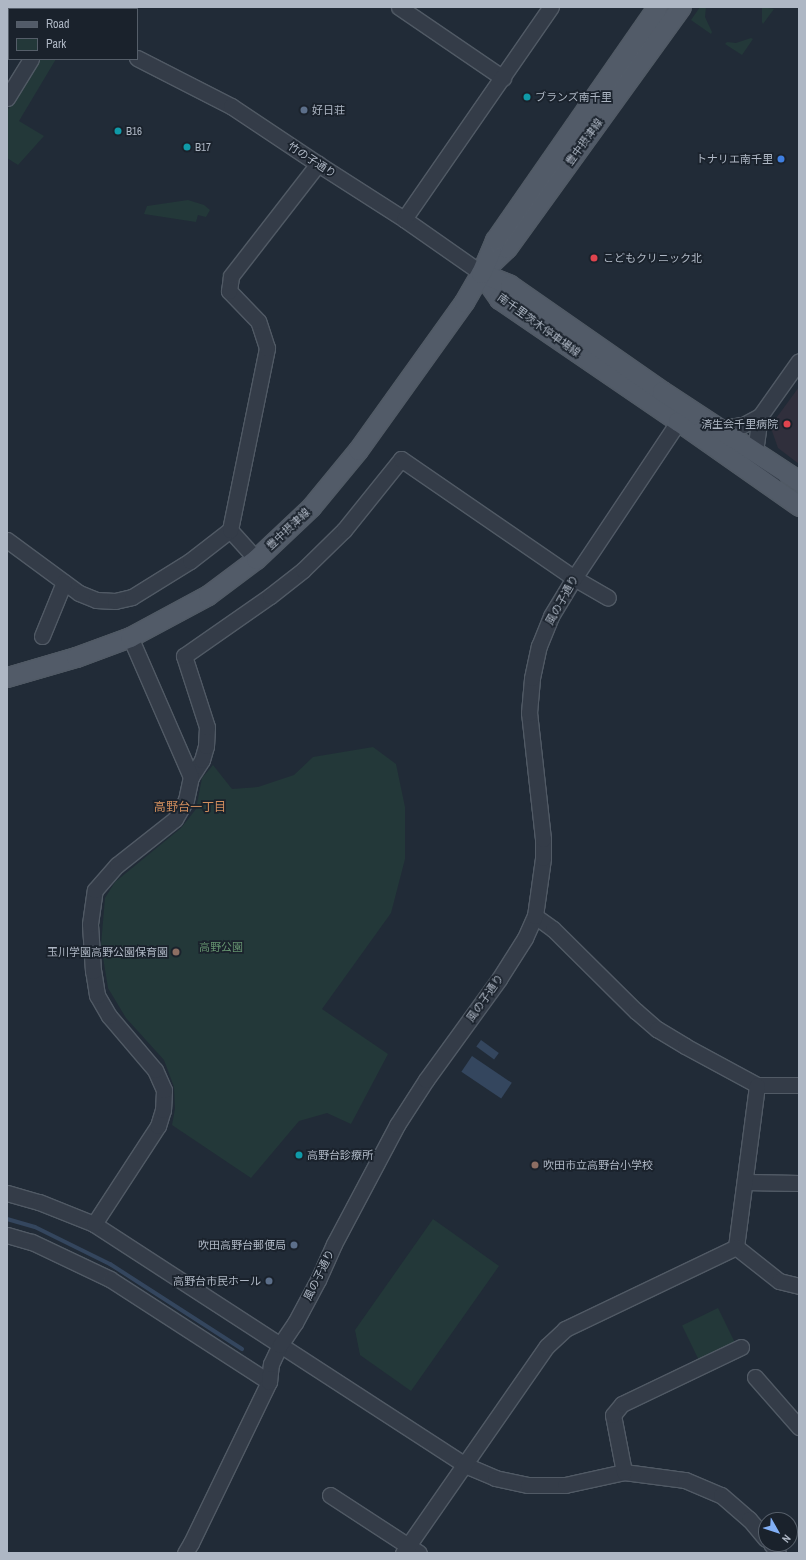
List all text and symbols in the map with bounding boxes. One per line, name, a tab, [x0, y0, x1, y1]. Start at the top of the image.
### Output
legend	[8, 8, 138, 60]
text: Road	[46, 16, 70, 32]
text: Park	[46, 36, 66, 52]
place label: ブランズ南千里	[535, 90, 612, 104]
marker: ブランズ南千里	[522, 92, 532, 102]
place label: 好日荘	[312, 103, 345, 117]
marker: 好日荘	[299, 105, 309, 115]
street label: 豊中摂津線	[562, 116, 606, 168]
place label: B16	[126, 124, 142, 138]
marker: B16	[113, 126, 123, 136]
street label: 竹の子通り	[285, 139, 339, 181]
place label: B17	[195, 140, 211, 154]
marker: B17	[182, 142, 192, 152]
place label: トナリエ南千里	[696, 152, 773, 166]
marker: トナリエ南千里	[776, 154, 786, 164]
place label: こどもクリニック北	[603, 251, 702, 265]
marker: こどもクリニック北	[588, 252, 600, 264]
street label: 南千里茨木停車場線	[495, 291, 583, 359]
place label: 済生会千里病院	[701, 417, 778, 431]
marker: 済生会千里病院	[781, 418, 793, 430]
street label: 豊中摂津線	[263, 505, 313, 553]
street label: 風の子通り	[543, 573, 581, 627]
district label: 高野台一丁目	[154, 801, 226, 815]
park label: 高野公園	[199, 940, 243, 954]
place label: 玉川学園高野公園保育園	[47, 945, 168, 959]
marker: 玉川学園高野公園保育園	[171, 947, 181, 957]
street label: 風の子通り	[464, 972, 506, 1024]
place label: 高野台診療所	[307, 1148, 373, 1162]
marker: 高野台診療所	[294, 1150, 304, 1160]
place label: 吹田市立高野台小学校	[543, 1158, 653, 1172]
marker: 吹田市立高野台小学校	[530, 1160, 540, 1170]
place label: 吹田高野台郵便局	[198, 1238, 286, 1252]
marker: 吹田高野台郵便局	[289, 1240, 299, 1250]
street label: 風の子通り	[301, 1247, 337, 1303]
place label: 高野台市民ホール	[173, 1274, 261, 1288]
marker: 高野台市民ホール	[264, 1276, 274, 1286]
north arrow	[758, 1512, 798, 1552]
text: N	[779, 1532, 794, 1546]

